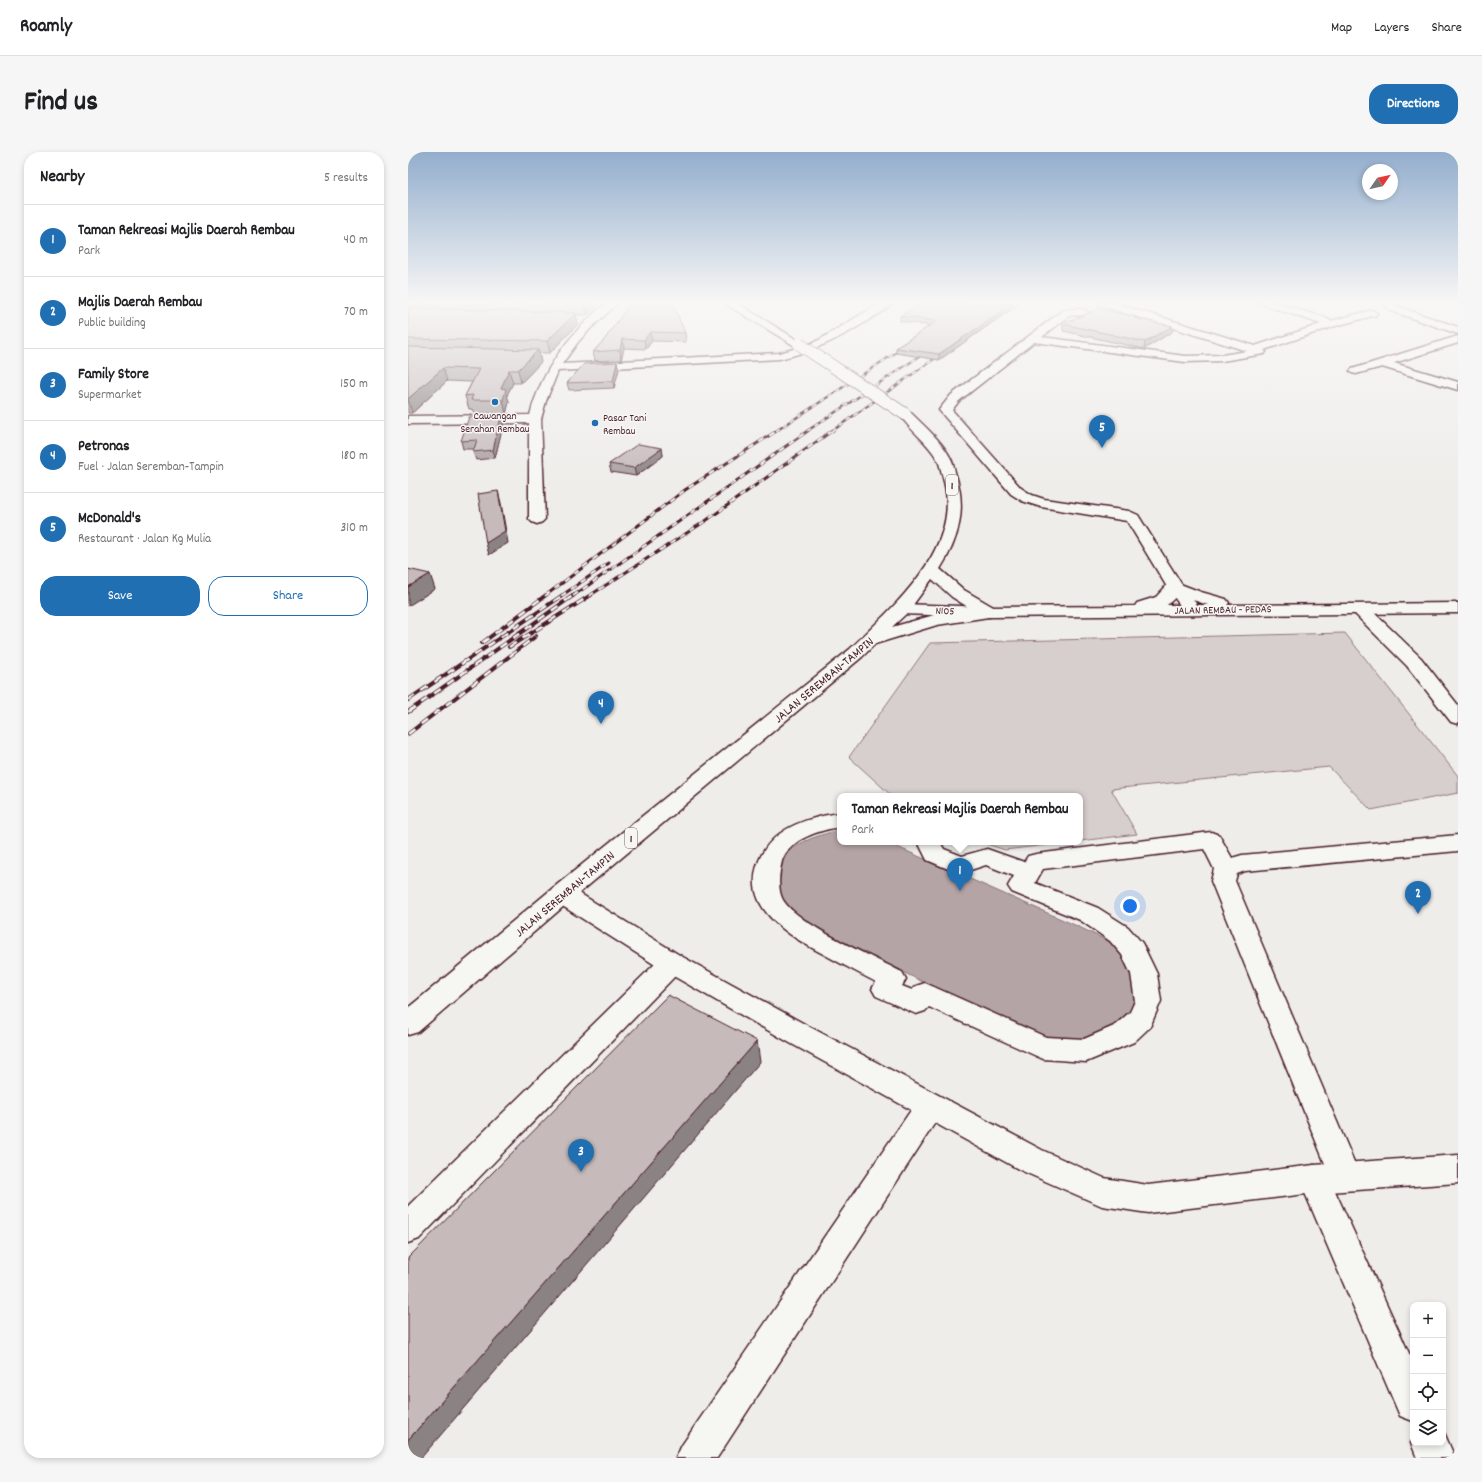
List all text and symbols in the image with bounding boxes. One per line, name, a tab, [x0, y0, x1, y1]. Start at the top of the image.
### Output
text: Roamly	[20, 14, 72, 41]
text: Map	[1331, 18, 1352, 38]
text: Layers	[1374, 18, 1409, 38]
text: Share	[1431, 18, 1462, 38]
text: Find us	[24, 84, 98, 124]
button: Directions	[1369, 84, 1458, 124]
north arrow	[1362, 164, 1398, 200]
text: Nearby	[40, 166, 84, 190]
text: 5 results	[324, 169, 368, 188]
text: Taman Rekreasi Majlis Daerah Rembau	[78, 220, 295, 242]
text: 1	[52, 231, 54, 250]
text: 40 m	[344, 231, 368, 250]
text: Park	[78, 242, 100, 261]
text: Majlis Daerah Rembau	[78, 292, 202, 314]
text: 2	[50, 303, 56, 322]
text: 70 m	[344, 303, 368, 322]
text: Public building	[78, 314, 146, 333]
text: Family Store	[78, 364, 149, 386]
text: 3	[50, 375, 56, 394]
text: 150 m	[340, 375, 368, 394]
text: Supermarket	[78, 386, 142, 405]
marker: Cawangan Serahan Rembau	[490, 397, 500, 407]
place label: Cawangan Serahan Rembau	[460, 409, 530, 438]
place label: Pasar Tani Rembau	[603, 411, 646, 440]
pin: 5	[1089, 415, 1115, 448]
marker: Pasar Tani Rembau	[590, 418, 600, 428]
text: Petronas	[78, 436, 129, 458]
text: 4	[50, 447, 56, 466]
text: 180 m	[341, 447, 368, 466]
text: Fuel · Jalan Seremban-Tampin	[78, 458, 224, 477]
road number: 1	[946, 475, 958, 495]
text: McDonald's	[78, 508, 141, 530]
text: 5	[50, 519, 56, 538]
text: 310 m	[340, 519, 368, 538]
text: Restaurant · Jalan Kg Mulia	[78, 530, 211, 549]
button: Save	[40, 576, 200, 616]
button: Share	[208, 576, 368, 616]
street label: JALAN REMBAU - PEDAS	[1174, 602, 1272, 620]
street label: N105	[935, 604, 955, 620]
street label: JALAN SEREMBAN-TAMPIN	[770, 633, 879, 729]
pin: 4	[588, 691, 614, 724]
popup	[837, 793, 1083, 845]
text: Taman Rekreasi Majlis Daerah Rembau	[852, 799, 1068, 821]
text: Park	[852, 821, 874, 840]
road number: 1	[625, 828, 637, 848]
street label: JALAN SEREMBAN-TAMPIN	[511, 847, 620, 943]
pin: 1	[947, 858, 973, 891]
pin: 2	[1405, 881, 1431, 914]
your location	[1120, 896, 1140, 916]
pin: 3	[568, 1139, 594, 1172]
map controls	[1410, 1302, 1446, 1446]
button: +	[1410, 1302, 1446, 1338]
button: −	[1410, 1338, 1446, 1374]
button: locate	[1410, 1374, 1446, 1410]
button: layers	[1410, 1410, 1446, 1446]

